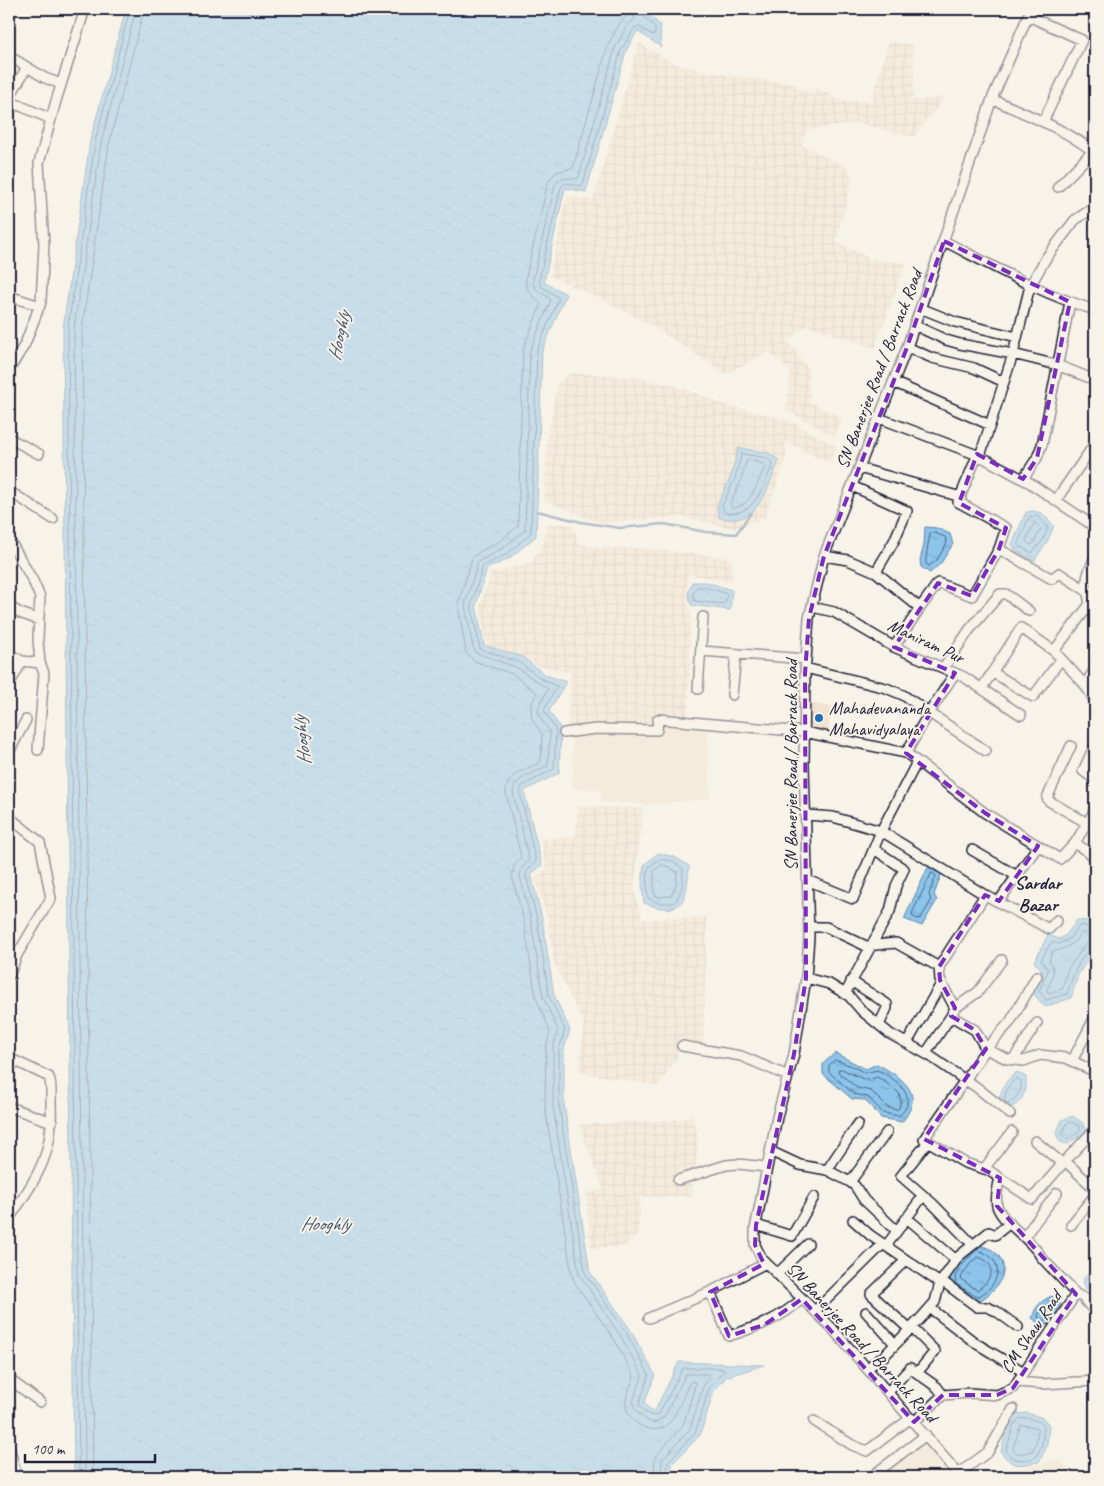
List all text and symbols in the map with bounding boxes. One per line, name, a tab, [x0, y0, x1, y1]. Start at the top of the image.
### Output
street label: SN Banerjee Road / Barrack Road	[831, 264, 928, 472]
water label: Hooghly	[322, 306, 357, 363]
street label: Maniram Pur	[884, 614, 970, 669]
street label: SN Banerjee Road / Barrack Road	[780, 656, 802, 871]
place label: Mahadevananda Mahavidyalaya	[829, 697, 932, 740]
water label: Hooghly	[287, 712, 317, 767]
marker: Mahadevananda Mahavidyalaya	[813, 712, 825, 724]
district label: Sardar Bazar	[1015, 871, 1064, 917]
water label: Hooghly	[300, 1212, 353, 1236]
street label: SN Banerjee Road / Barrack Road	[782, 1257, 944, 1429]
street label: CM Shaw Road	[995, 1284, 1068, 1377]
scale bar	[25, 1431, 155, 1463]
text: 100 m	[32, 1440, 66, 1459]

